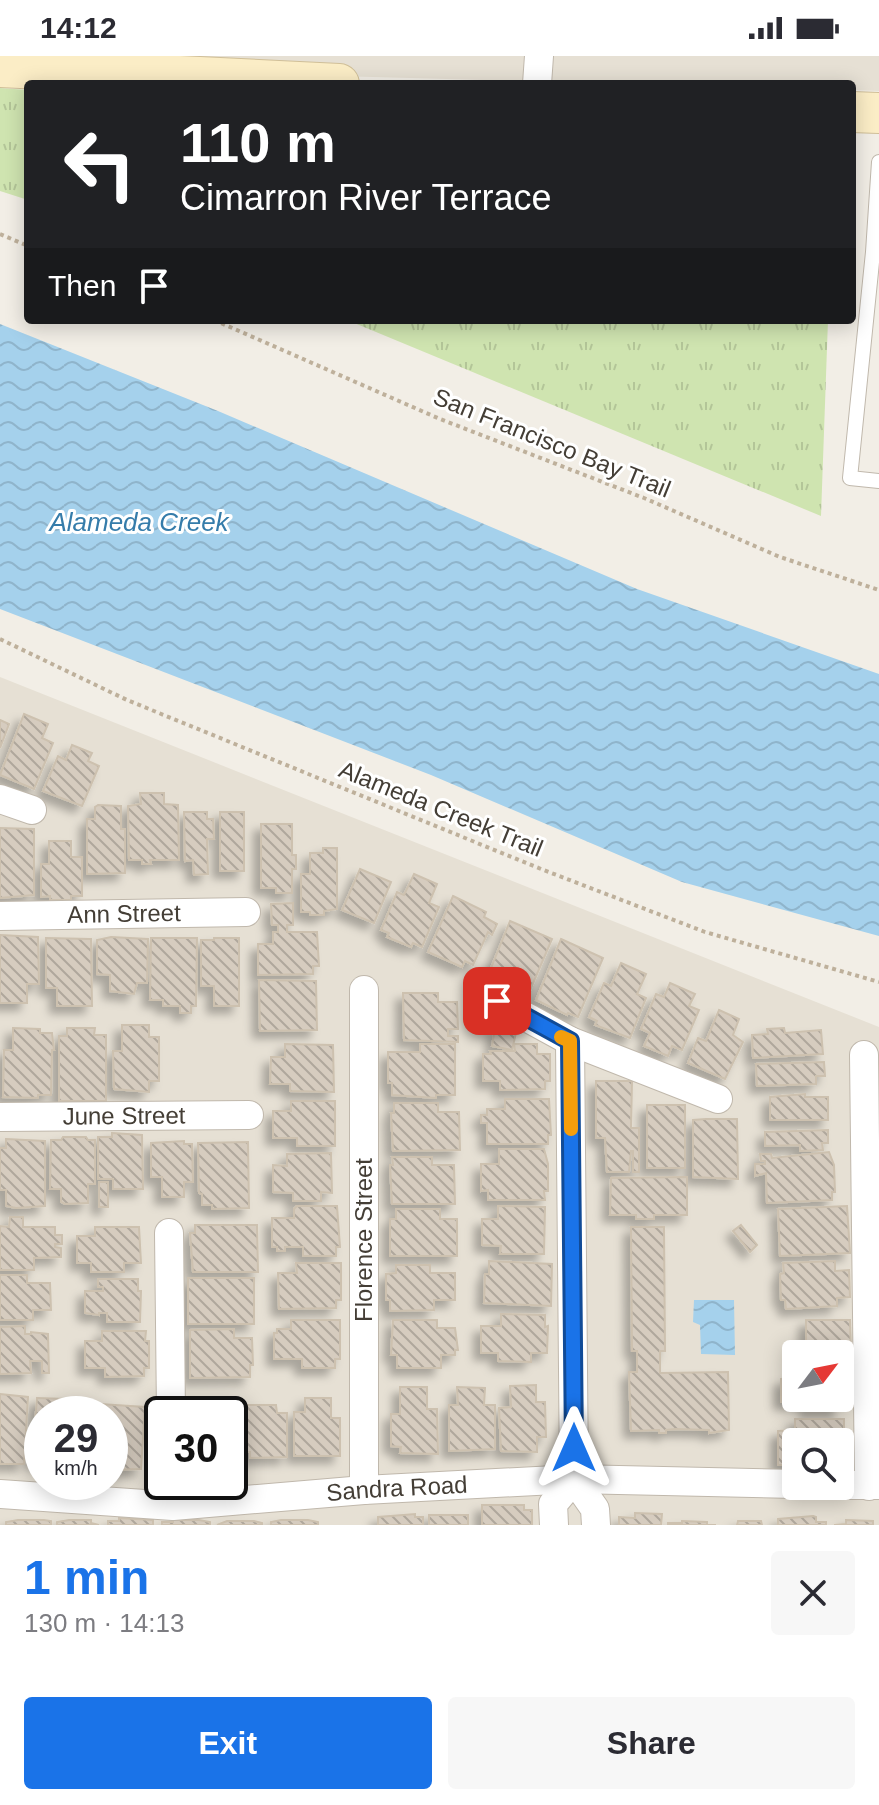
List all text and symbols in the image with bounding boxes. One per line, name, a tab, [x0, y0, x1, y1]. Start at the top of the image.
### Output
text: 14:12	[40, 11, 117, 44]
text: 110 m	[180, 111, 336, 174]
icon: left	[48, 112, 152, 216]
text: Cimarron River Terrace	[180, 177, 551, 218]
icon: arrive	[132, 264, 176, 308]
text: Then	[48, 269, 116, 302]
street label: San Francisco Bay Trail	[430, 383, 675, 503]
water label: Alameda Creek	[47, 507, 231, 537]
street label: Alameda Creek Trail	[335, 755, 547, 862]
street label: Ann Street	[67, 899, 181, 928]
pin	[463, 967, 531, 1035]
icon: arrive	[475, 979, 519, 1023]
street label: June Street	[62, 1102, 186, 1129]
street label: Florence Street	[350, 1158, 377, 1322]
north arrow	[782, 1340, 854, 1412]
map controls	[782, 1340, 854, 1500]
speed limit sign: 30	[144, 1396, 248, 1500]
position arrow	[532, 1406, 616, 1490]
text: 29	[54, 1416, 98, 1460]
button: search	[782, 1428, 854, 1500]
text: km/h	[54, 1457, 98, 1479]
street label: Sandra Road	[325, 1471, 468, 1506]
text: 1 min	[24, 1551, 149, 1604]
button: close	[771, 1551, 855, 1635]
text: 130 m · 14:13	[24, 1608, 184, 1638]
button: Exit	[24, 1697, 432, 1789]
button: Share	[448, 1697, 855, 1789]

